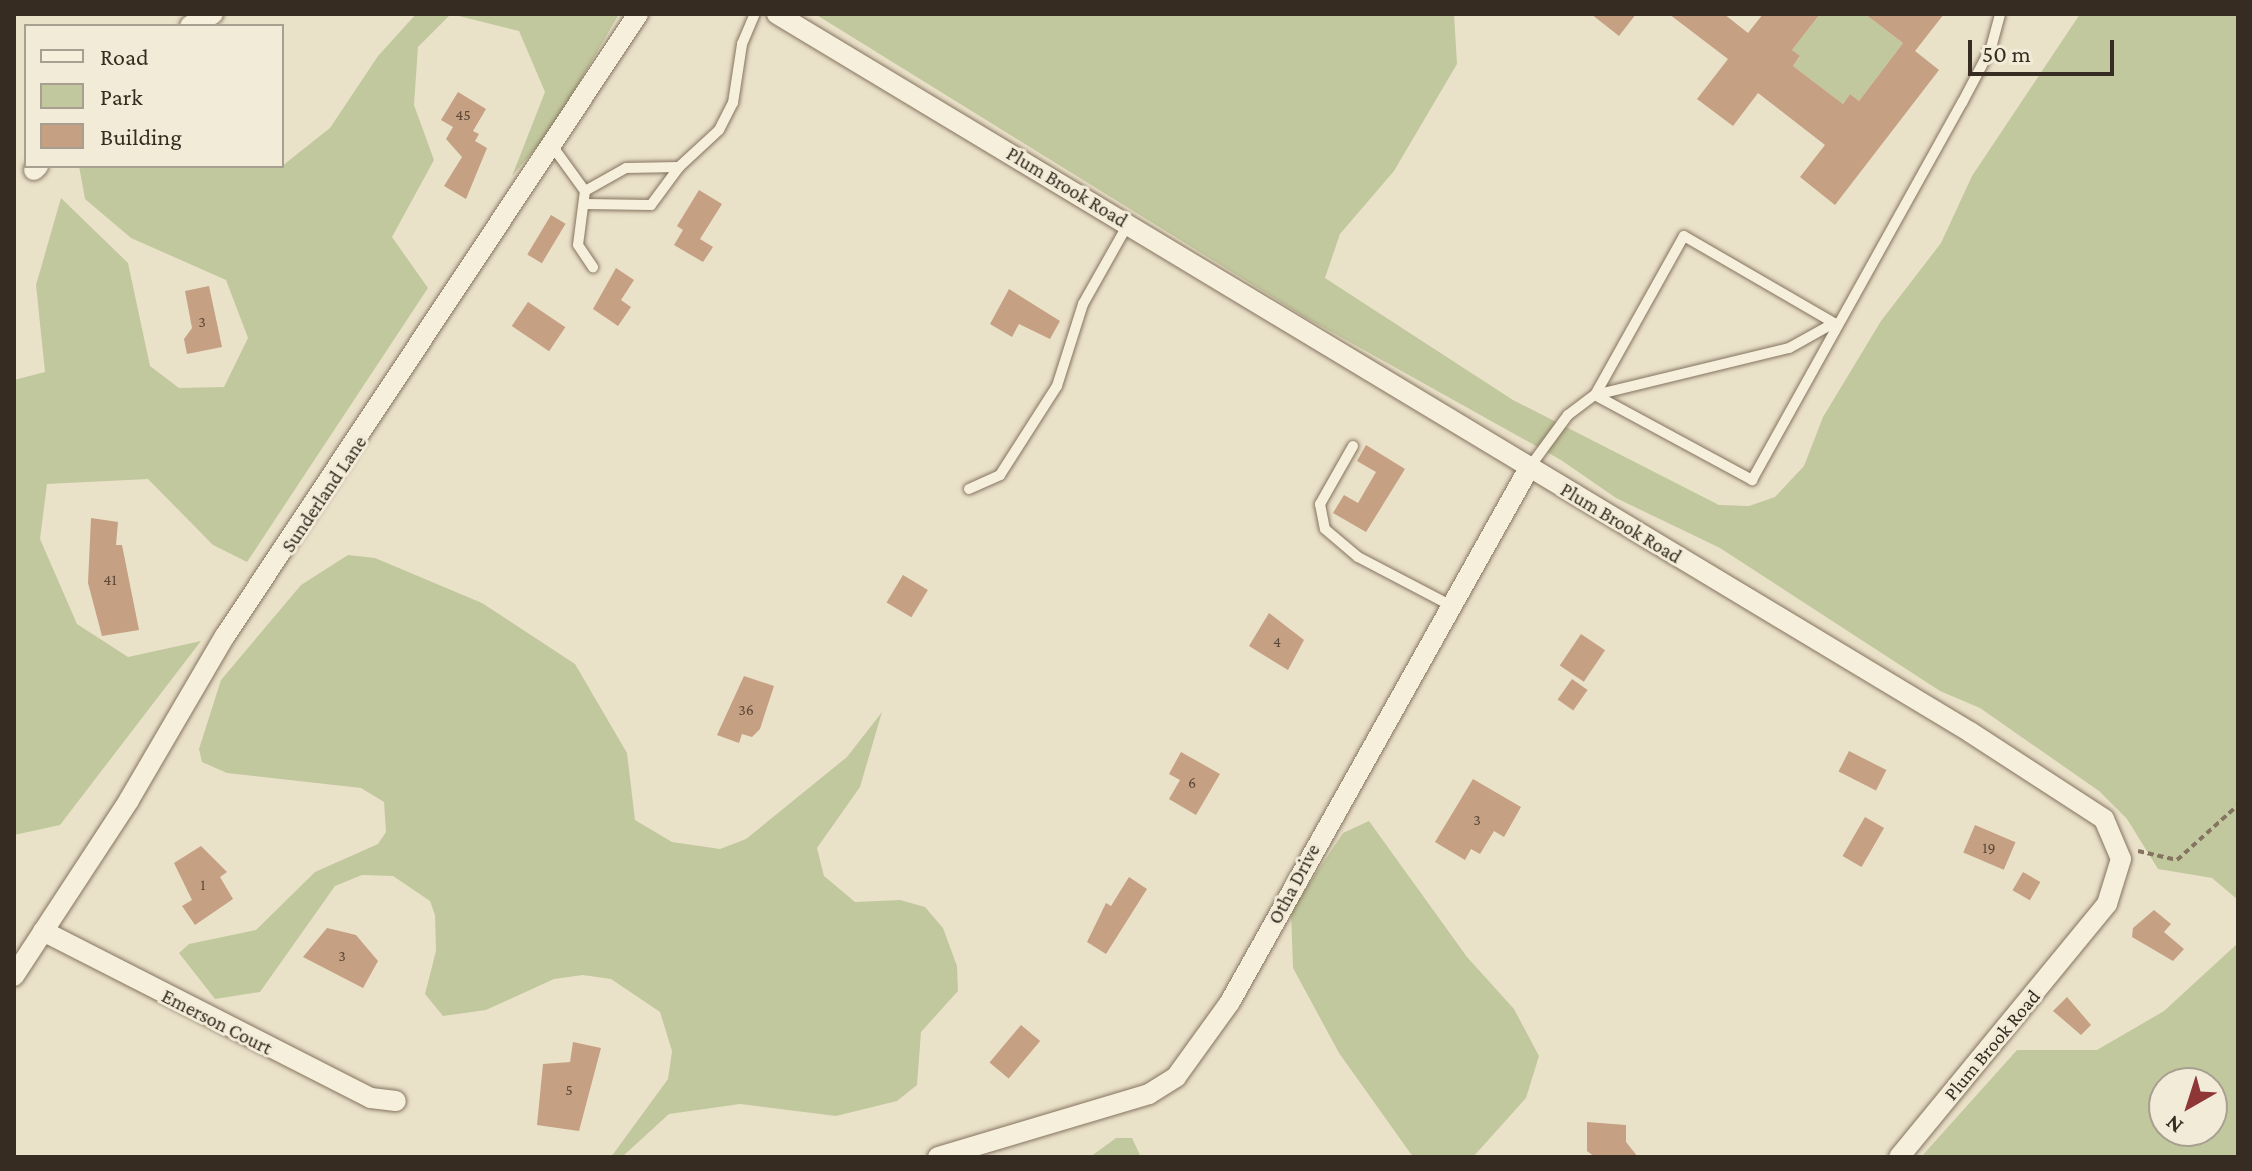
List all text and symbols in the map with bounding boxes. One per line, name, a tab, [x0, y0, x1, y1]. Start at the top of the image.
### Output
legend	[24, 24, 284, 168]
scale bar	[1972, 24, 2118, 74]
text: 50 m	[1982, 40, 2031, 67]
text: Road	[100, 43, 149, 70]
text: Park	[100, 83, 143, 110]
house number: 45	[455, 105, 471, 125]
text: Building	[100, 123, 182, 150]
street label: Plum Brook Road	[1002, 141, 1132, 233]
house number: 3	[198, 312, 206, 332]
street label: Sunderland Lane	[276, 431, 372, 557]
street label: Plum Brook Road	[1556, 477, 1686, 569]
house number: 41	[103, 570, 117, 590]
house number: 4	[1273, 632, 1281, 652]
house number: 36	[738, 700, 754, 720]
house number: 6	[1188, 773, 1196, 793]
house number: 3	[1473, 810, 1481, 830]
house number: 19	[1982, 838, 1996, 858]
street label: Otha Drive	[1263, 840, 1325, 928]
house number: 1	[200, 875, 206, 895]
house number: 3	[338, 946, 346, 966]
street label: Emerson Court	[158, 984, 276, 1060]
street label: Plum Brook Road	[1939, 985, 2045, 1105]
north arrow	[2148, 1067, 2228, 1147]
house number: 5	[565, 1080, 573, 1100]
text: N	[2160, 1110, 2188, 1139]

